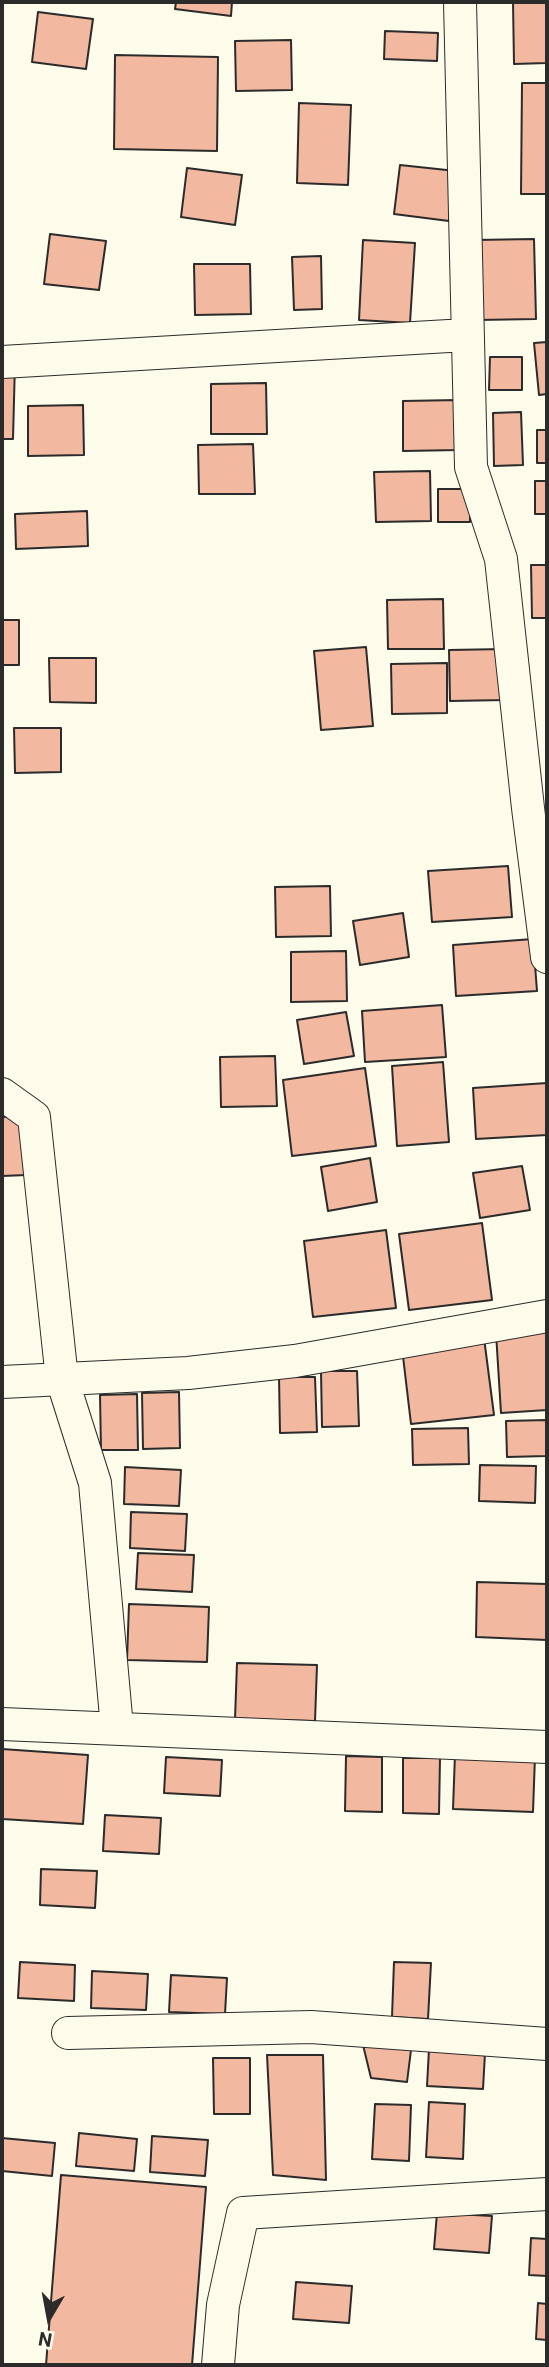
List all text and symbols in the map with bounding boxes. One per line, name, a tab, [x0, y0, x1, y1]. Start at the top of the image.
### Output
north arrow	[14, 2283, 84, 2353]
text: N	[37, 2327, 54, 2352]

